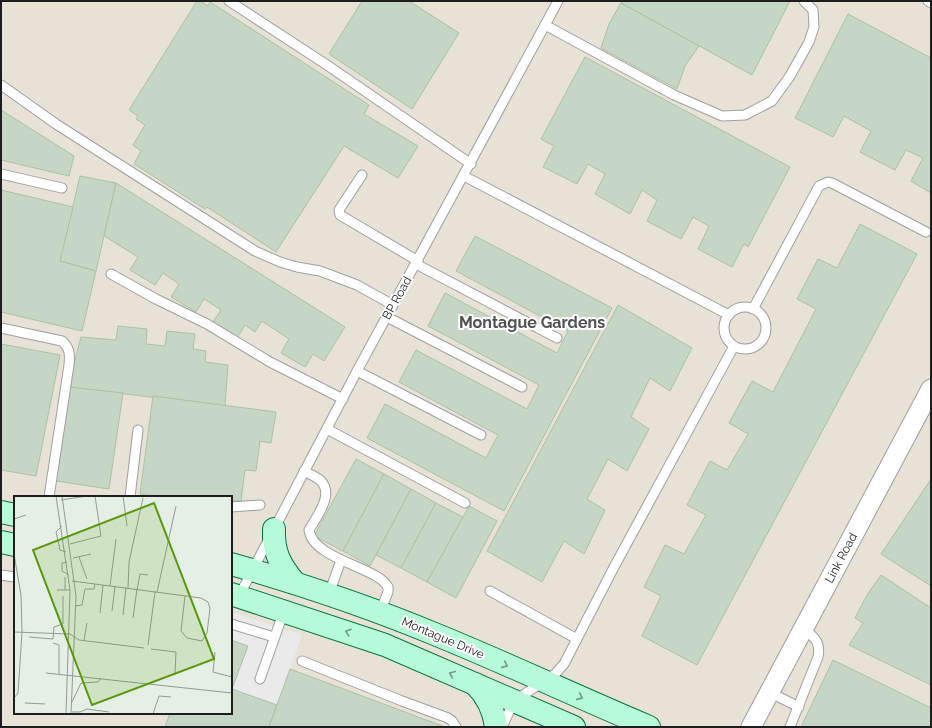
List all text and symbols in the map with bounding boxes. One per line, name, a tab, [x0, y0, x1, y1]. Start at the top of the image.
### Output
street label: BP Road	[379, 274, 415, 322]
district label: Montague Gardens	[459, 313, 605, 332]
inset map	[14, 496, 232, 714]
street label: Link Road	[822, 531, 860, 585]
street label: Montague Drive	[400, 614, 486, 662]
one-way arrow	[344, 629, 351, 637]
one-way arrow	[502, 660, 509, 668]
one-way arrow	[449, 670, 456, 678]
one-way arrow	[576, 692, 583, 700]

